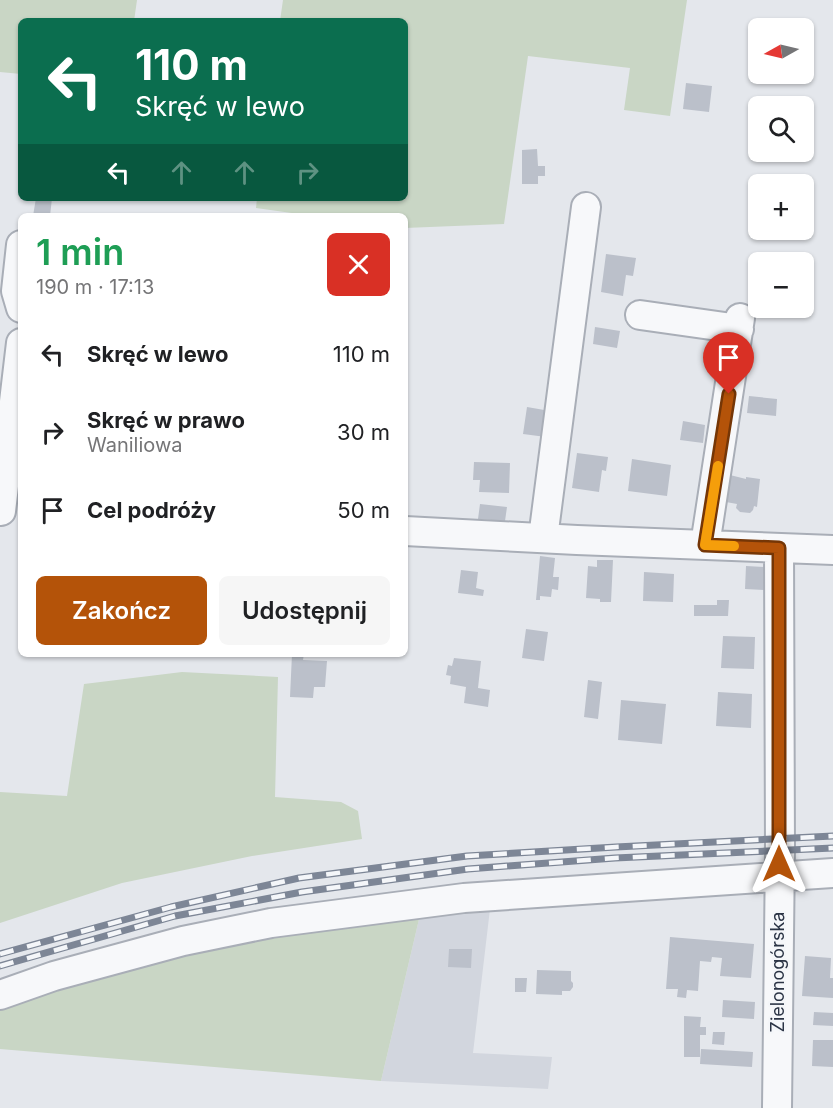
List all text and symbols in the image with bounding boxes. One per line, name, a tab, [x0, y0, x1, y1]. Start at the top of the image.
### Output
north arrow	[748, 18, 814, 84]
map controls	[748, 18, 814, 318]
text: 110 m	[135, 39, 248, 90]
icon: left	[36, 42, 114, 120]
text: Skręć w lewo	[135, 90, 305, 123]
button: search	[748, 96, 814, 162]
icon: left	[102, 156, 135, 189]
icon: ahead	[165, 156, 198, 189]
icon: ahead	[228, 156, 261, 189]
icon: right	[291, 156, 324, 189]
button: +	[748, 174, 814, 240]
text: 1 min	[36, 230, 124, 274]
button: close	[327, 233, 390, 296]
button: −	[748, 252, 814, 318]
text: 190 m · 17:13	[36, 275, 154, 299]
pin	[703, 332, 754, 394]
icon: left	[36, 338, 69, 371]
text: Skręć w lewo	[87, 341, 228, 367]
text: 110 m	[333, 341, 390, 367]
icon: arrive	[712, 341, 745, 374]
text: Skręć w prawo	[87, 407, 245, 433]
icon: right	[36, 416, 69, 449]
text: 30 m	[337, 419, 390, 445]
text: Waniliowa	[87, 433, 183, 457]
icon: arrive	[36, 494, 69, 527]
text: Cel podróży	[87, 497, 216, 523]
text: 50 m	[337, 497, 390, 523]
button: Zakończ	[36, 576, 207, 645]
button: Udostępnij	[219, 576, 390, 645]
position arrow	[747, 832, 811, 896]
street label: Zielonogórska	[767, 912, 788, 1032]

